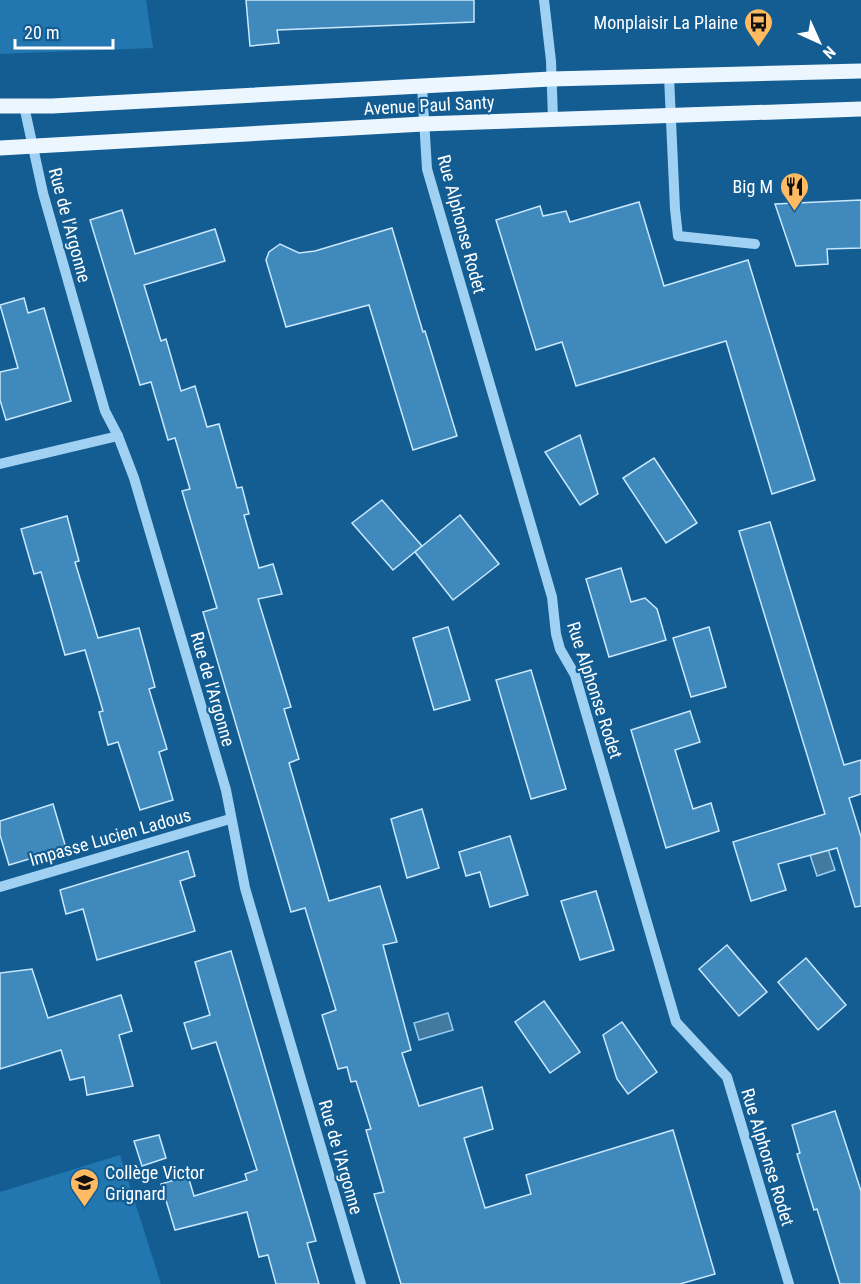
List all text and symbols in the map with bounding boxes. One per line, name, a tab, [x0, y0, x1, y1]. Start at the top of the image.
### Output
bus stop icon: Monplaisir La Plaine	[743, 6, 775, 48]
scale bar	[15, 12, 112, 50]
place label: Monplaisir La Plaine	[594, 12, 738, 33]
north arrow	[789, 12, 849, 72]
text: 20 m	[24, 22, 59, 43]
text: N	[819, 42, 839, 62]
street label: Avenue Paul Santy	[363, 91, 495, 119]
street label: Rue Alphonse Rodet	[433, 152, 491, 296]
street label: Rue de l'Argonne	[45, 165, 95, 285]
restaurant icon: Big M	[778, 170, 810, 212]
place label: Big M	[732, 176, 773, 197]
street label: Rue Alphonse Rodet	[563, 619, 627, 761]
street label: Rue de l'Argonne	[187, 629, 239, 749]
street label: Impasse Lucien Ladous	[27, 804, 193, 870]
street label: Rue Alphonse Rodet	[737, 1086, 799, 1228]
street label: Rue de l'Argonne	[315, 1097, 367, 1217]
place label: Collège Victor Grignard	[105, 1162, 205, 1204]
school or university icon: Collège Victor Grignard	[68, 1166, 100, 1208]

